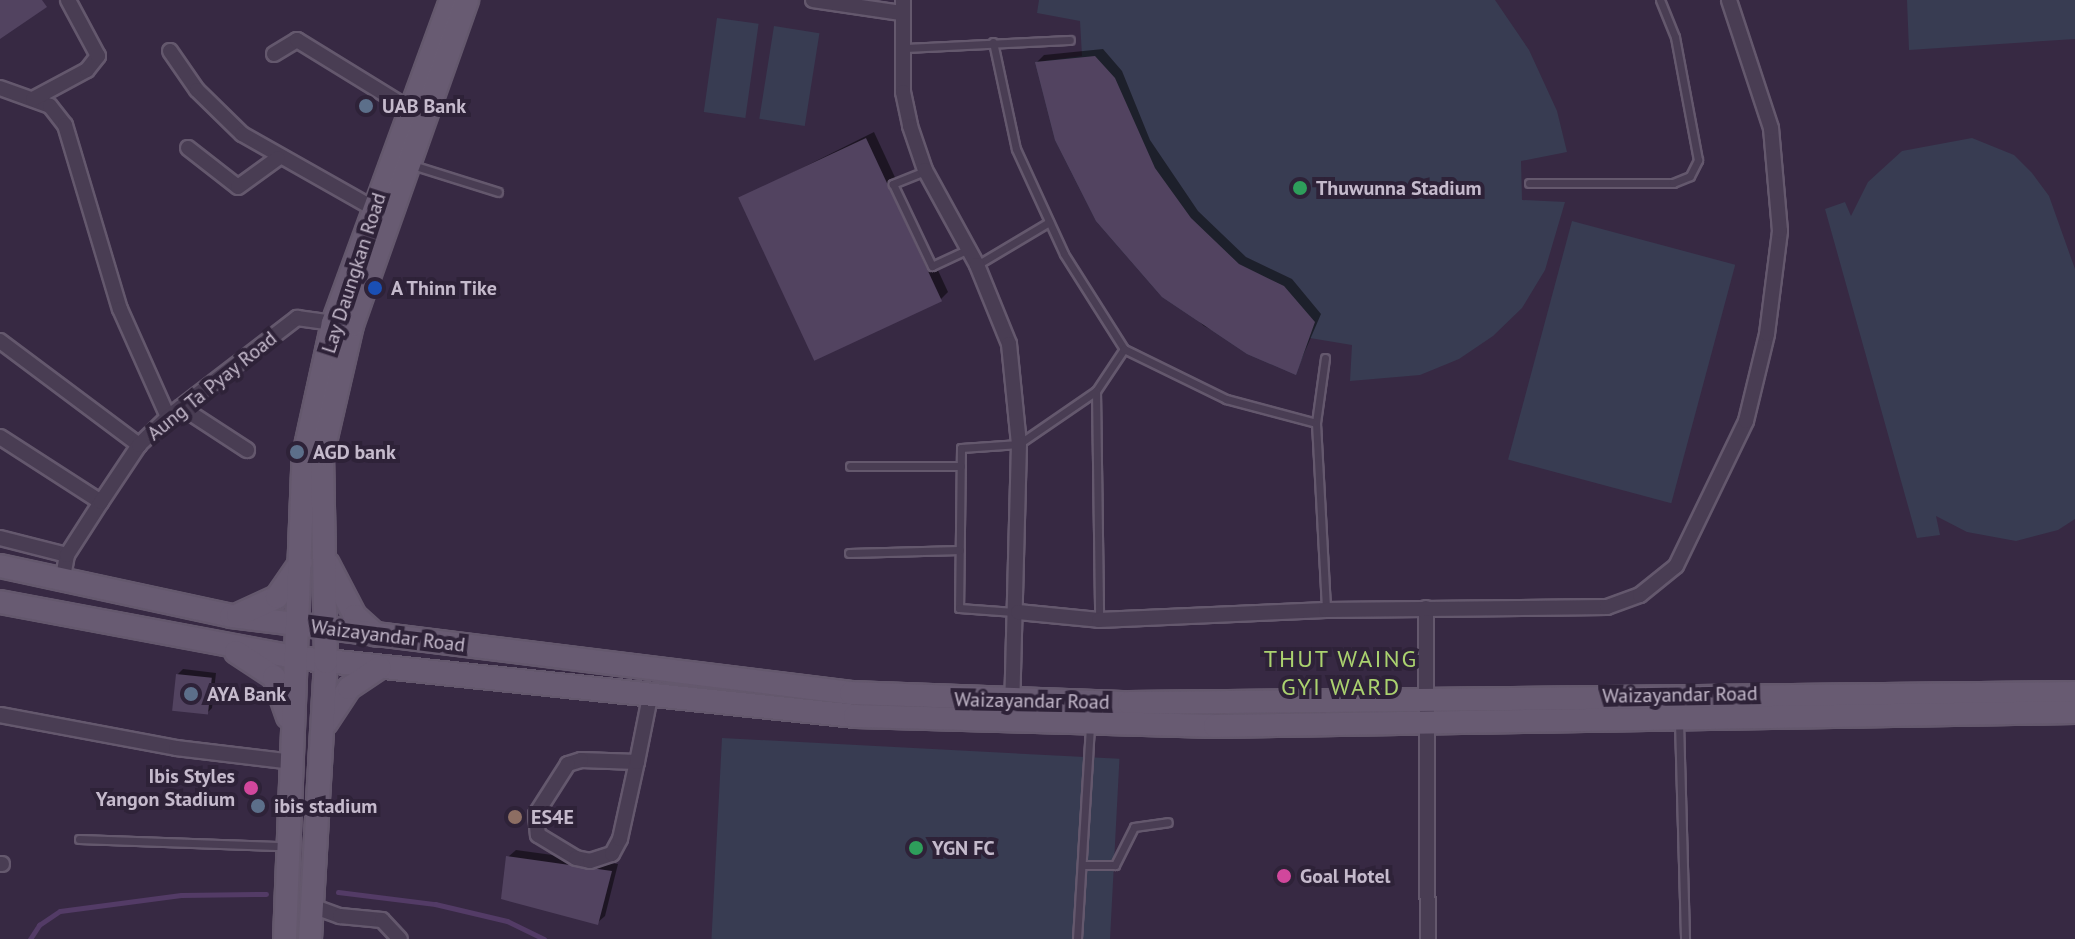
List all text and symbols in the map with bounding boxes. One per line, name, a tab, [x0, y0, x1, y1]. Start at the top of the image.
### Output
place label: UAB Bank	[382, 94, 466, 118]
marker: UAB Bank	[357, 97, 375, 115]
place label: Thuwunna Stadium	[1316, 176, 1481, 200]
marker: Thuwunna Stadium	[1291, 179, 1309, 197]
street label: Lay Daungkan Road	[317, 189, 391, 357]
place label: A Thinn Tike	[391, 276, 499, 300]
marker: A Thinn Tike	[366, 279, 384, 297]
street label: Aung Ta Pyay Road	[142, 326, 282, 446]
place label: AGD bank	[313, 440, 396, 464]
marker: AGD bank	[288, 443, 306, 461]
street label: Waizayandar Road	[310, 615, 466, 657]
district label: THUT WAING GYI WARD	[1263, 645, 1419, 701]
place label: AYA Bank	[207, 682, 287, 706]
street label: Waizayandar Road	[1602, 682, 1758, 708]
marker: AYA Bank	[182, 685, 200, 703]
street label: Waizayandar Road	[954, 688, 1110, 714]
place label: Ibis Styles Yangon Stadium	[96, 764, 235, 811]
marker: Ibis Styles Yangon Stadium	[242, 779, 260, 797]
place label: ibis stadium	[274, 794, 377, 818]
marker: ibis stadium	[249, 797, 267, 815]
place label: ES4E	[531, 805, 574, 829]
marker: ES4E	[506, 808, 524, 826]
place label: YGN FC	[932, 836, 995, 860]
marker: YGN FC	[907, 839, 925, 857]
place label: Goal Hotel	[1300, 864, 1390, 888]
marker: Goal Hotel	[1275, 867, 1293, 885]

